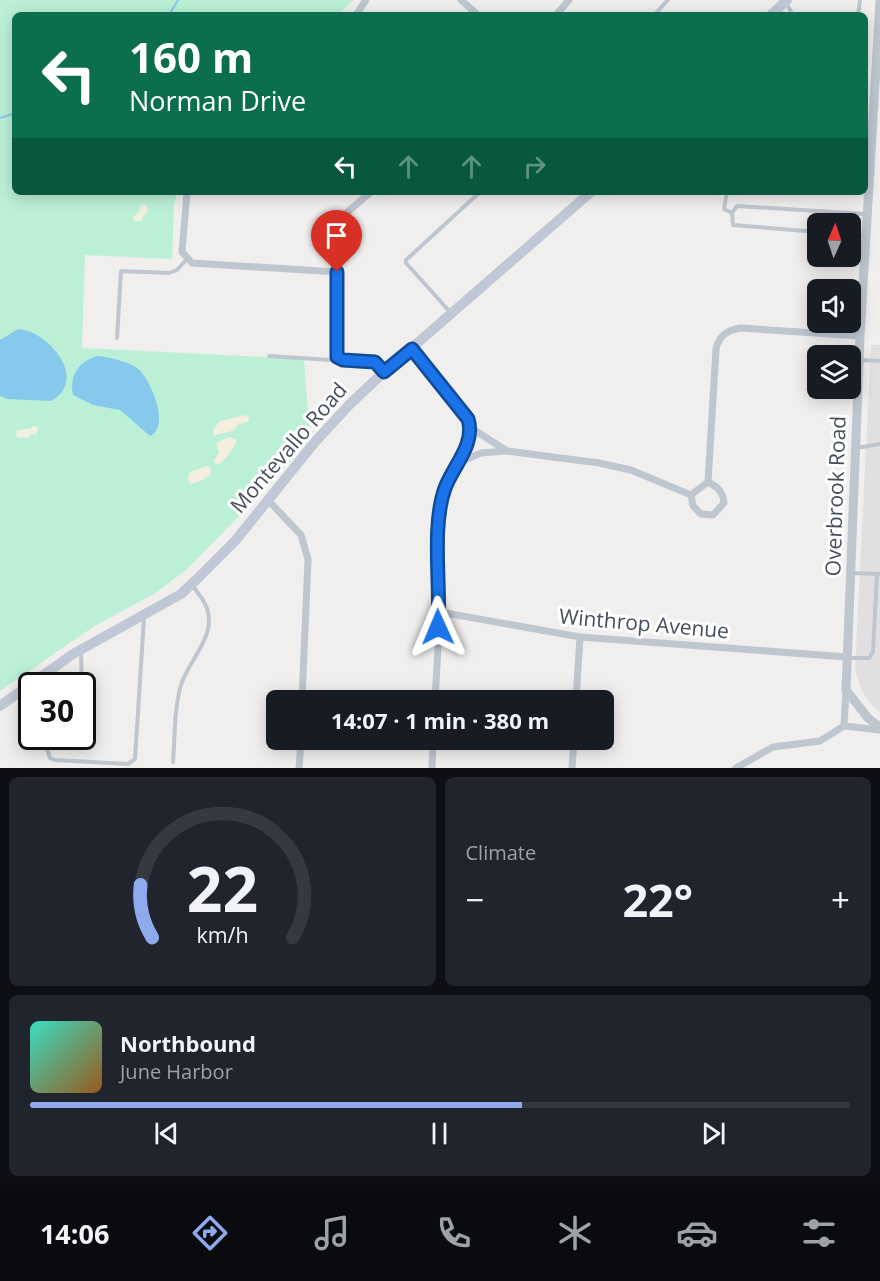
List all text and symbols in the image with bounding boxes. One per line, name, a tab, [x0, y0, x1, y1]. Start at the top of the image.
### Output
text: 160 m	[129, 28, 253, 85]
icon: left	[30, 36, 108, 114]
text: Norman Drive	[129, 82, 306, 119]
icon: left	[329, 150, 362, 183]
icon: ahead	[392, 150, 425, 183]
icon: ahead	[455, 150, 488, 183]
icon: right	[518, 150, 551, 183]
pin	[311, 210, 362, 272]
north arrow	[807, 213, 861, 267]
map controls	[807, 213, 861, 399]
icon: arrive	[320, 219, 353, 252]
button: sound	[807, 279, 861, 333]
button: layers	[807, 345, 861, 399]
street label: Montevallo Road	[224, 376, 353, 519]
street label: Overbrook Road	[818, 415, 852, 577]
position arrow	[406, 595, 470, 659]
street label: Winthrop Avenue	[558, 602, 730, 644]
speed limit sign: 30	[18, 672, 96, 750]
text: 14:07 · 1 min · 380 m	[331, 705, 549, 735]
text: Climate	[466, 839, 536, 866]
text: 22	[187, 845, 258, 930]
text: 22°	[622, 869, 693, 930]
text: −	[466, 877, 484, 922]
text: +	[831, 877, 850, 922]
text: km/h	[196, 921, 248, 950]
text: Northbound	[120, 1028, 256, 1058]
text: June Harbor	[120, 1058, 233, 1085]
icon: previous	[150, 1117, 183, 1150]
icon: pause	[423, 1117, 456, 1150]
icon: next	[697, 1117, 730, 1150]
icon: directions	[189, 1212, 231, 1254]
icon: music	[311, 1212, 353, 1254]
icon: phone	[433, 1212, 475, 1254]
icon: climate	[554, 1212, 596, 1254]
icon: car	[676, 1212, 718, 1254]
icon: filters	[798, 1212, 840, 1254]
text: 14:06	[40, 1215, 109, 1252]

